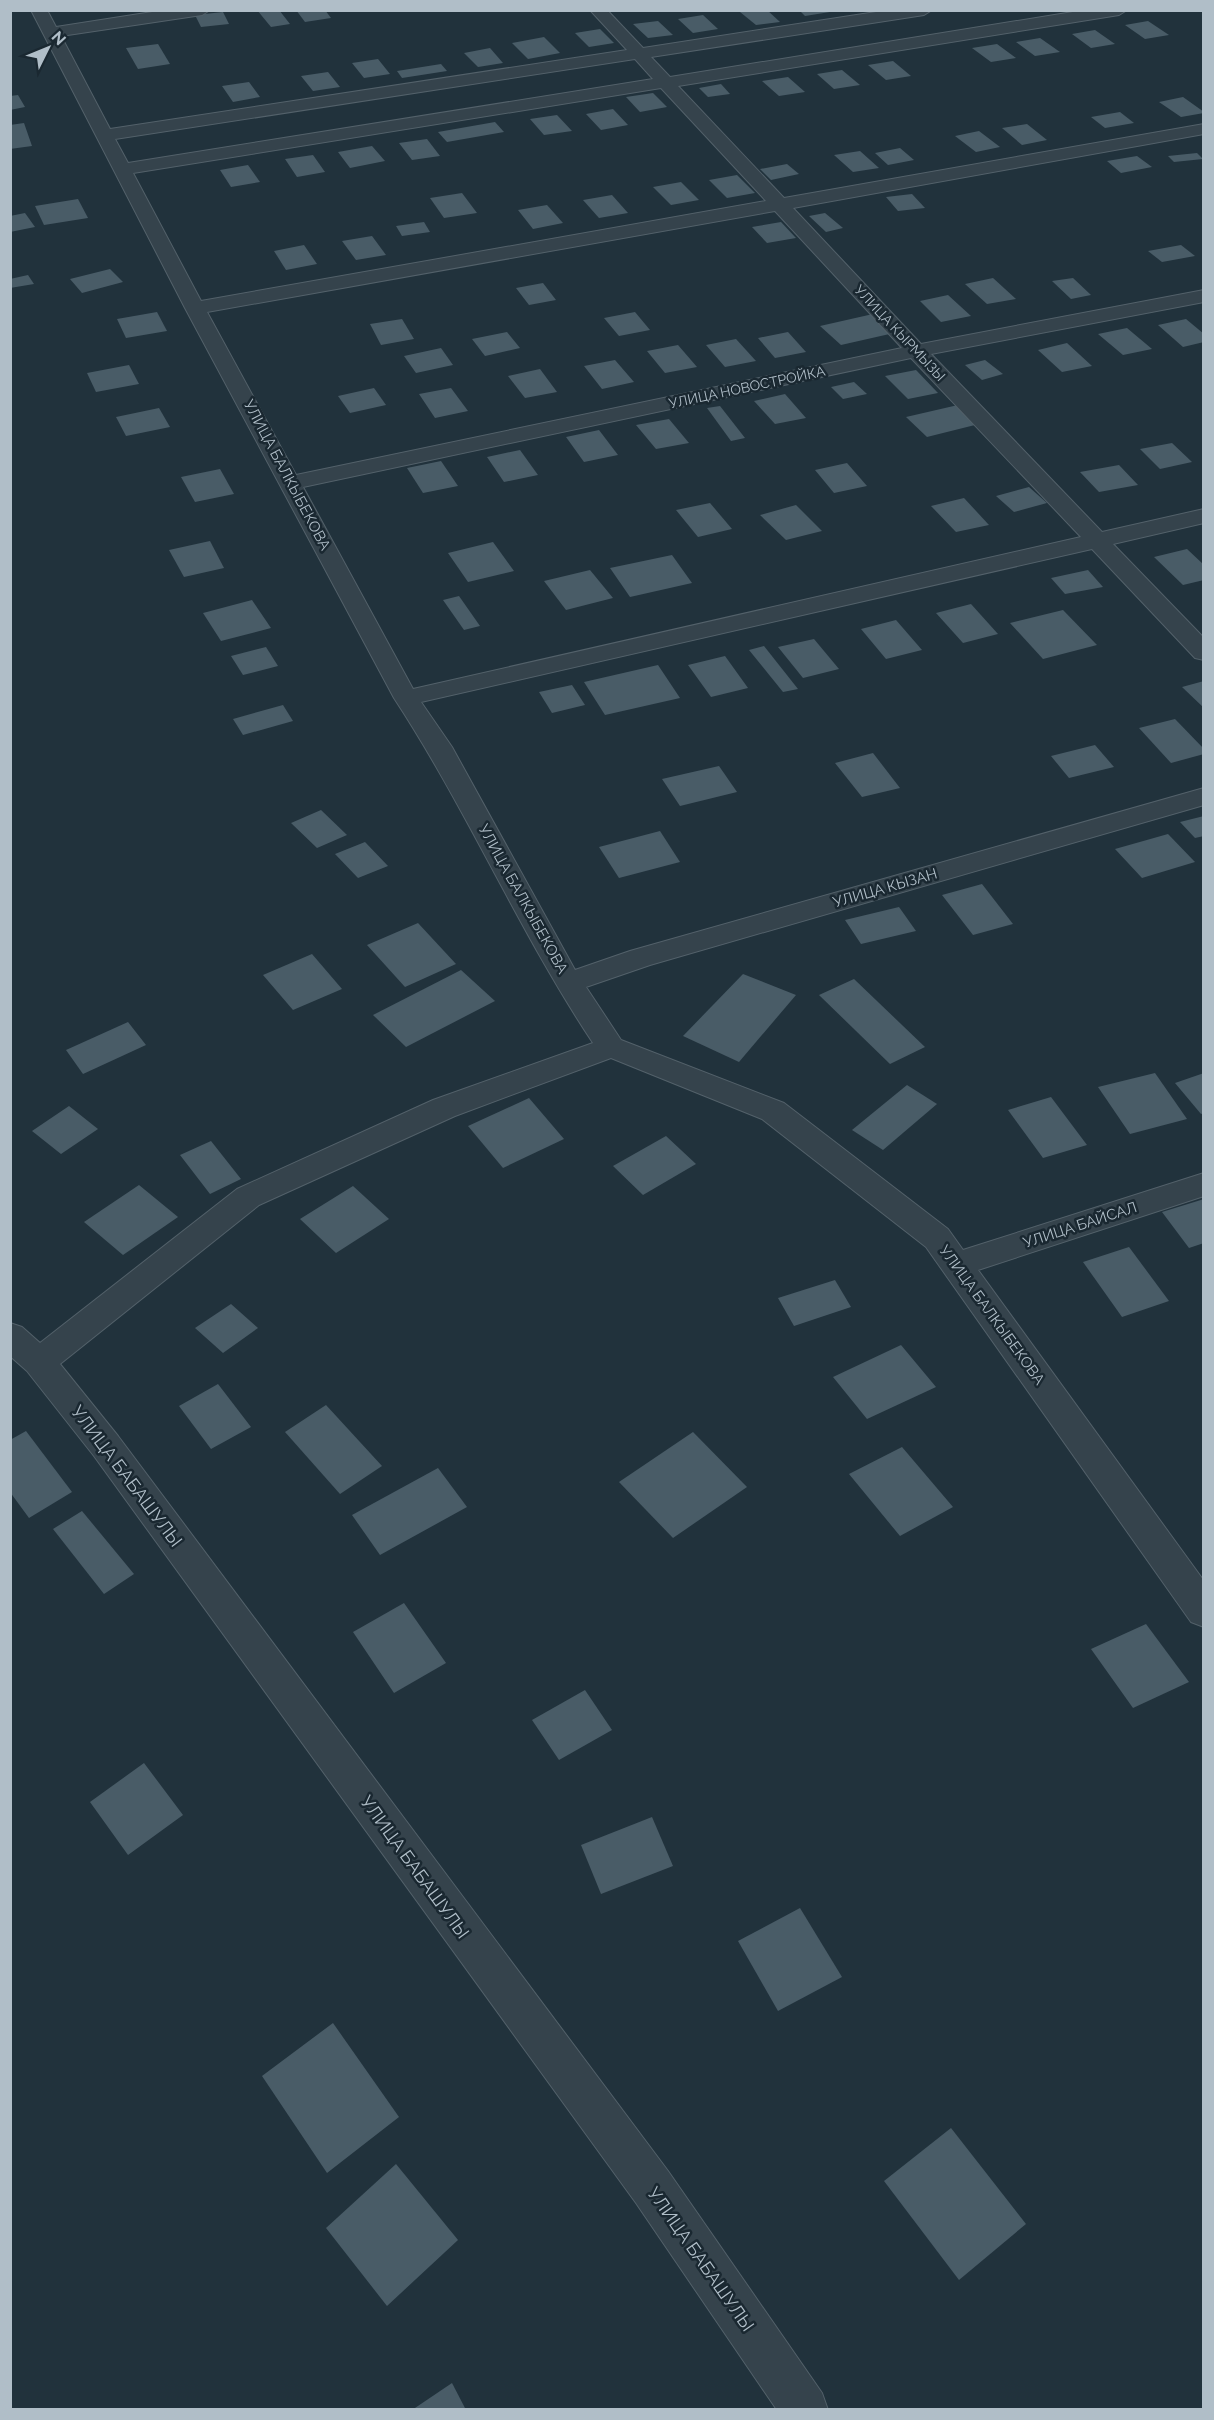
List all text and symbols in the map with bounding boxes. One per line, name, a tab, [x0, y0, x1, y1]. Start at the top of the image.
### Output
north arrow	[18, 18, 78, 78]
text: N	[47, 27, 70, 49]
street label: УЛИЦА КЫРМЫЗЫ	[851, 282, 949, 384]
street label: УЛИЦА НОВОСТРОЙКА	[667, 362, 827, 411]
street label: УЛИЦА БАЛКЫБЕКОВА	[240, 397, 334, 553]
street label: УЛИЦА БАЛКЫБЕКОВА	[474, 821, 572, 977]
street label: УЛИЦА КЫЗАН	[831, 865, 939, 911]
street label: УЛИЦА БАЙСАЛ	[1021, 1198, 1139, 1252]
street label: УЛИЦА БАЛКЫБЕКОВА	[935, 1242, 1049, 1388]
street label: УЛИЦА БАБАШУЛЫ	[67, 1401, 187, 1551]
street label: УЛИЦА БАБАШУЛЫ	[356, 1792, 474, 1942]
street label: УЛИЦА БАБАШУЛЫ	[643, 2183, 759, 2335]

